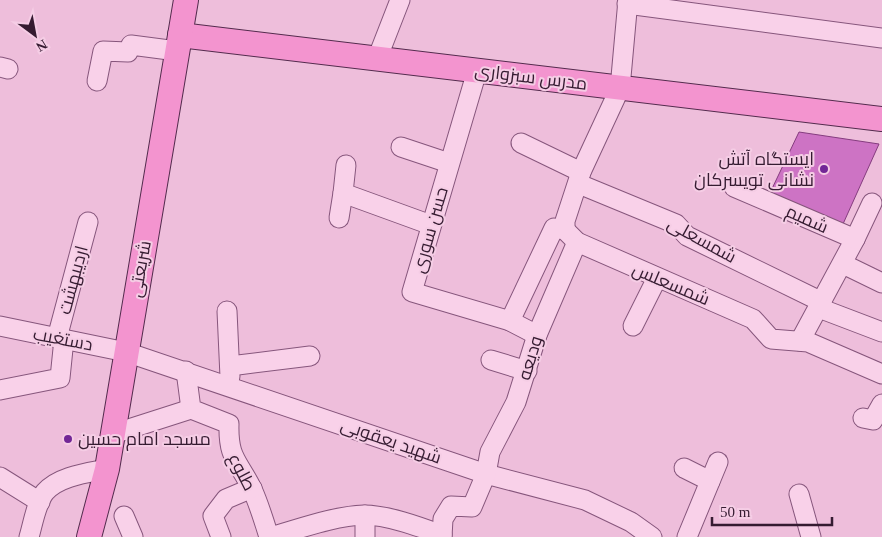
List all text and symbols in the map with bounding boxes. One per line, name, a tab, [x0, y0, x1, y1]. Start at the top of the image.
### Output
north arrow	[10, 10, 60, 60]
text: N	[33, 37, 50, 55]
street label: مدرس سبزواری	[473, 60, 588, 95]
place label: ایستگاه آتش نشانی تویسرکان	[694, 149, 814, 191]
marker: ایستگاه آتش نشانی تویسرکان	[818, 163, 830, 175]
street label: حسن سوری	[408, 185, 453, 276]
street label: شمیم	[782, 201, 831, 239]
street label: شمسعلی	[664, 213, 740, 268]
street label: شریعتی	[125, 239, 156, 299]
street label: اردیبهشت	[54, 243, 93, 317]
street label: شمسعلس	[629, 259, 713, 310]
street label: دستغیب	[31, 323, 95, 355]
street label: ودیعه	[514, 333, 547, 383]
street label: شهید یعقوبی	[338, 414, 444, 469]
place label: مسجد امام حسین	[78, 429, 211, 451]
marker: مسجد امام حسین	[62, 433, 74, 445]
street label: طلوع	[222, 450, 260, 495]
scale bar	[712, 494, 832, 526]
text: 50 m	[720, 504, 751, 520]

